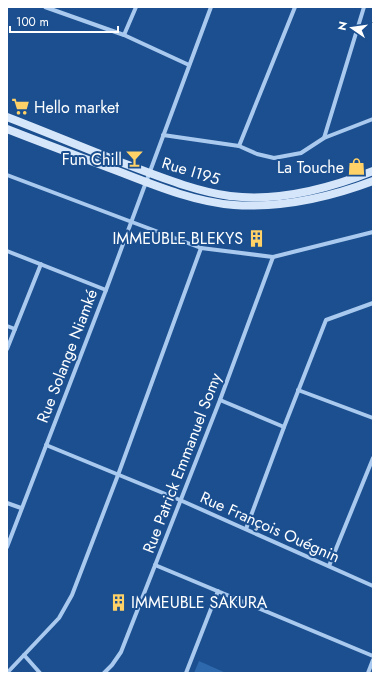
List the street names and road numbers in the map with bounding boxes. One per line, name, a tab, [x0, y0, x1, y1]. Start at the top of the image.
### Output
street label: Rue I195	[159, 151, 223, 191]
street label: Rue Solange Niamké	[31, 286, 103, 426]
street label: Rue Patrick Emmanuel Somy	[137, 369, 227, 556]
street label: Rue François Ouégnin	[196, 486, 344, 568]

